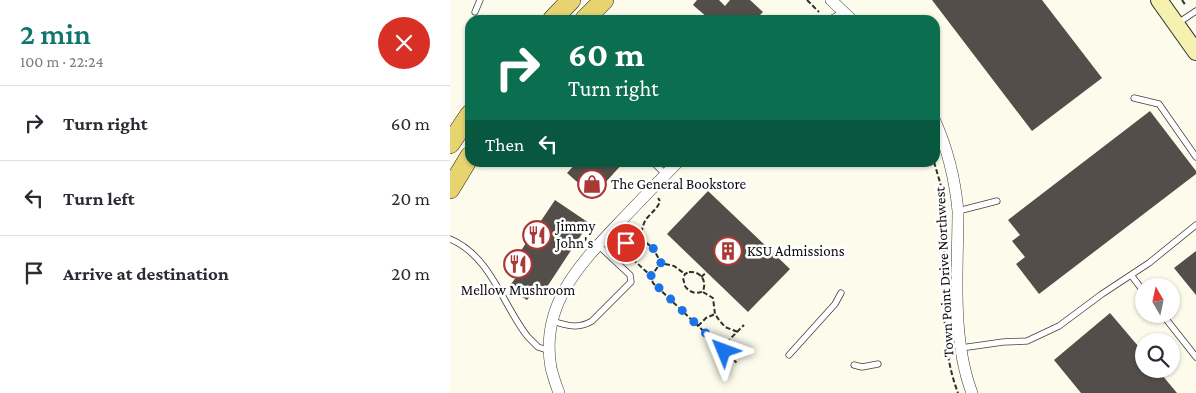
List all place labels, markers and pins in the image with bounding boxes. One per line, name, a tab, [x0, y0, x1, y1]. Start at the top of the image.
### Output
shop icon: The General Bookstore	[577, 169, 607, 199]
place label: The General Bookstore	[611, 176, 746, 192]
place label: Jimmy John's	[554, 218, 596, 252]
restaurant icon: Jimmy John's	[522, 220, 552, 250]
pin	[605, 222, 647, 264]
building icon: KSU Admissions	[713, 236, 743, 266]
place label: KSU Admissions	[747, 243, 845, 259]
restaurant icon: Mellow Mushroom	[503, 249, 533, 279]
place label: Mellow Mushroom	[461, 282, 575, 298]

